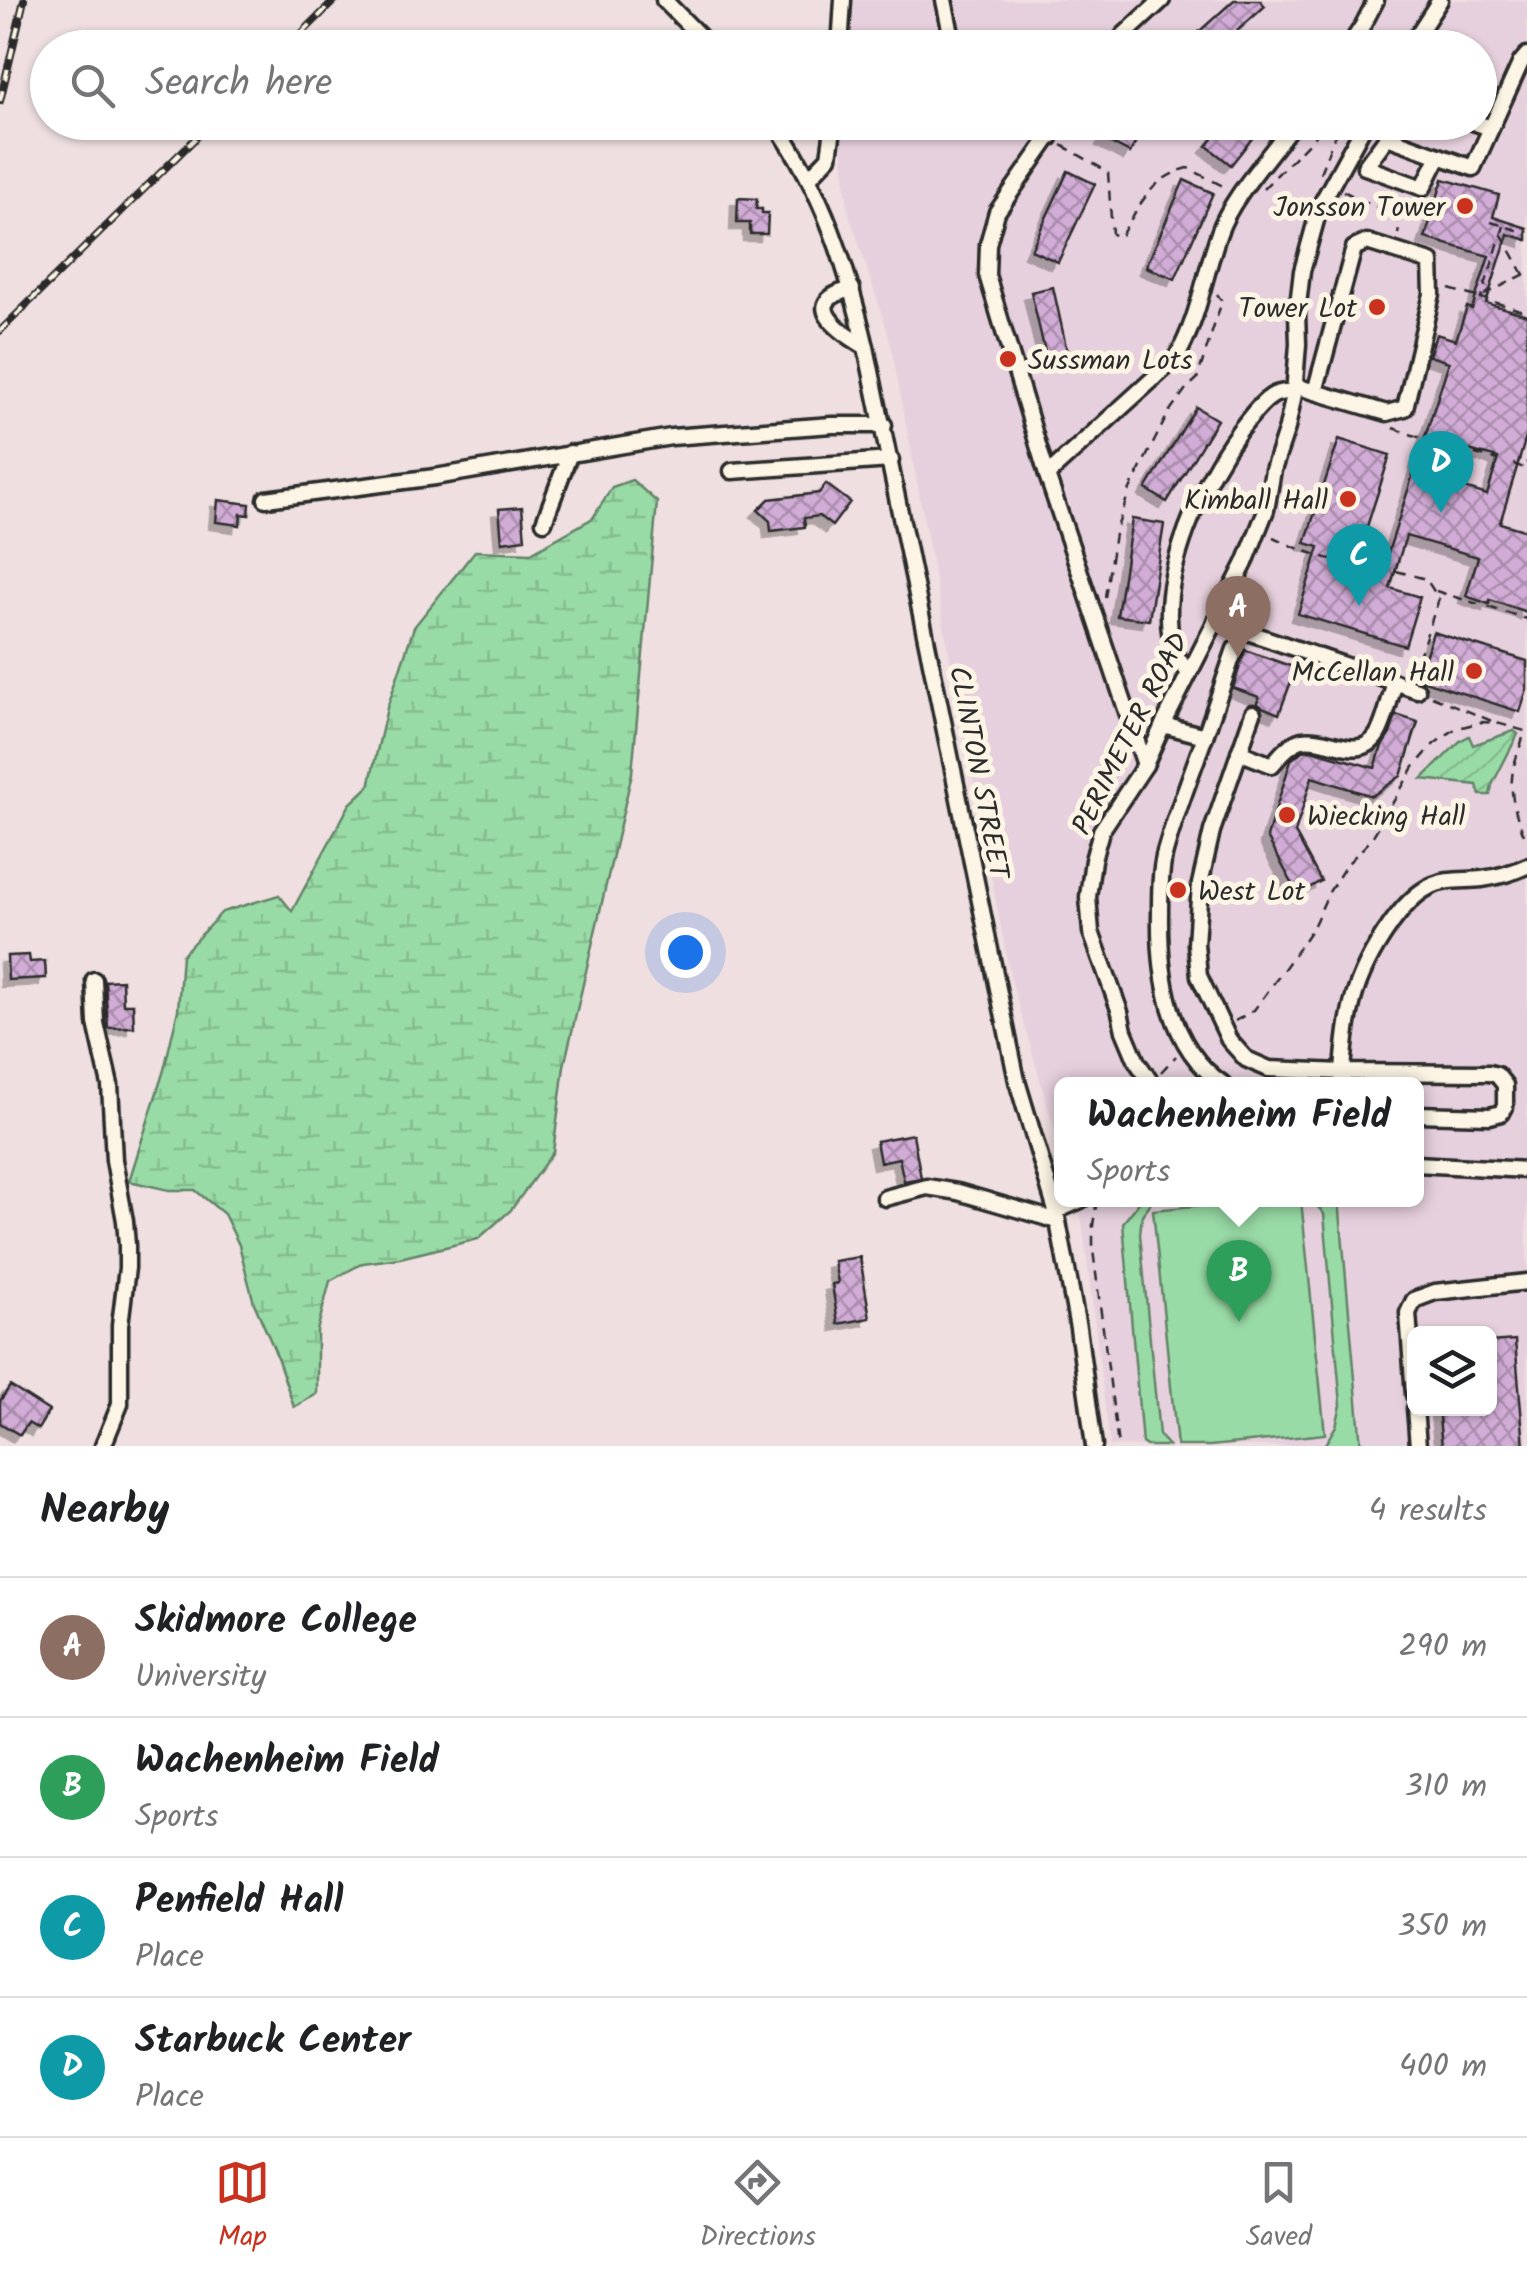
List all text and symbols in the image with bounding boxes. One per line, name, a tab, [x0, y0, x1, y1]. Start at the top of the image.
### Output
search box	[30, 30, 1497, 140]
text: Search here	[145, 55, 332, 115]
icon: search	[65, 58, 120, 113]
place label: Jonsson Tower	[1273, 186, 1447, 231]
marker: Jonsson Tower	[1454, 195, 1476, 217]
place label: Tower Lot	[1239, 287, 1358, 332]
marker: Tower Lot	[1366, 296, 1388, 318]
place label: Sussman Lots	[1028, 339, 1193, 384]
marker: Sussman Lots	[997, 348, 1019, 370]
pin: D	[1408, 430, 1474, 513]
place label: Kimball Hall	[1184, 479, 1328, 524]
marker: Kimball Hall	[1337, 488, 1359, 510]
pin: C	[1326, 524, 1392, 606]
pin: A	[1206, 576, 1270, 658]
street label: PERIMETER ROAD	[1061, 625, 1202, 844]
place label: McCellan Hall	[1291, 651, 1454, 696]
marker: McCellan Hall	[1463, 660, 1485, 682]
street label: CLINTON STREET	[935, 662, 1021, 885]
place label: Wiecking Hall	[1307, 795, 1466, 840]
marker: Wiecking Hall	[1276, 804, 1298, 826]
place label: West Lot	[1198, 870, 1306, 915]
marker: West Lot	[1167, 879, 1189, 901]
your location	[660, 927, 711, 978]
popup	[1054, 1077, 1424, 1207]
text: Wachenheim Field	[1087, 1087, 1391, 1147]
text: Sports	[1087, 1147, 1170, 1198]
pin: B	[1206, 1240, 1272, 1322]
map controls	[1407, 1326, 1497, 1416]
button: layers	[1407, 1326, 1497, 1416]
text: Nearby	[40, 1478, 169, 1545]
text: 4 results	[1369, 1486, 1487, 1537]
text: Skidmore College	[135, 1592, 417, 1652]
text: A	[62, 1622, 83, 1673]
text: 290 m	[1398, 1622, 1487, 1673]
text: University	[135, 1652, 266, 1703]
text: Wachenheim Field	[135, 1732, 439, 1792]
text: B	[63, 1762, 82, 1813]
text: 310 m	[1404, 1762, 1487, 1813]
text: Sports	[135, 1792, 218, 1843]
text: Penfield Hall	[135, 1872, 343, 1932]
text: C	[63, 1902, 82, 1953]
text: 350 m	[1397, 1902, 1487, 1953]
text: Place	[135, 1932, 204, 1983]
text: Starbuck Center	[135, 2012, 411, 2072]
text: D	[62, 2042, 83, 2093]
text: 400 m	[1399, 2042, 1487, 2093]
text: Place	[135, 2072, 204, 2123]
tab: Map	[215, 2155, 270, 2260]
tab: Directions	[700, 2155, 816, 2260]
tab: Saved	[1246, 2155, 1312, 2260]

